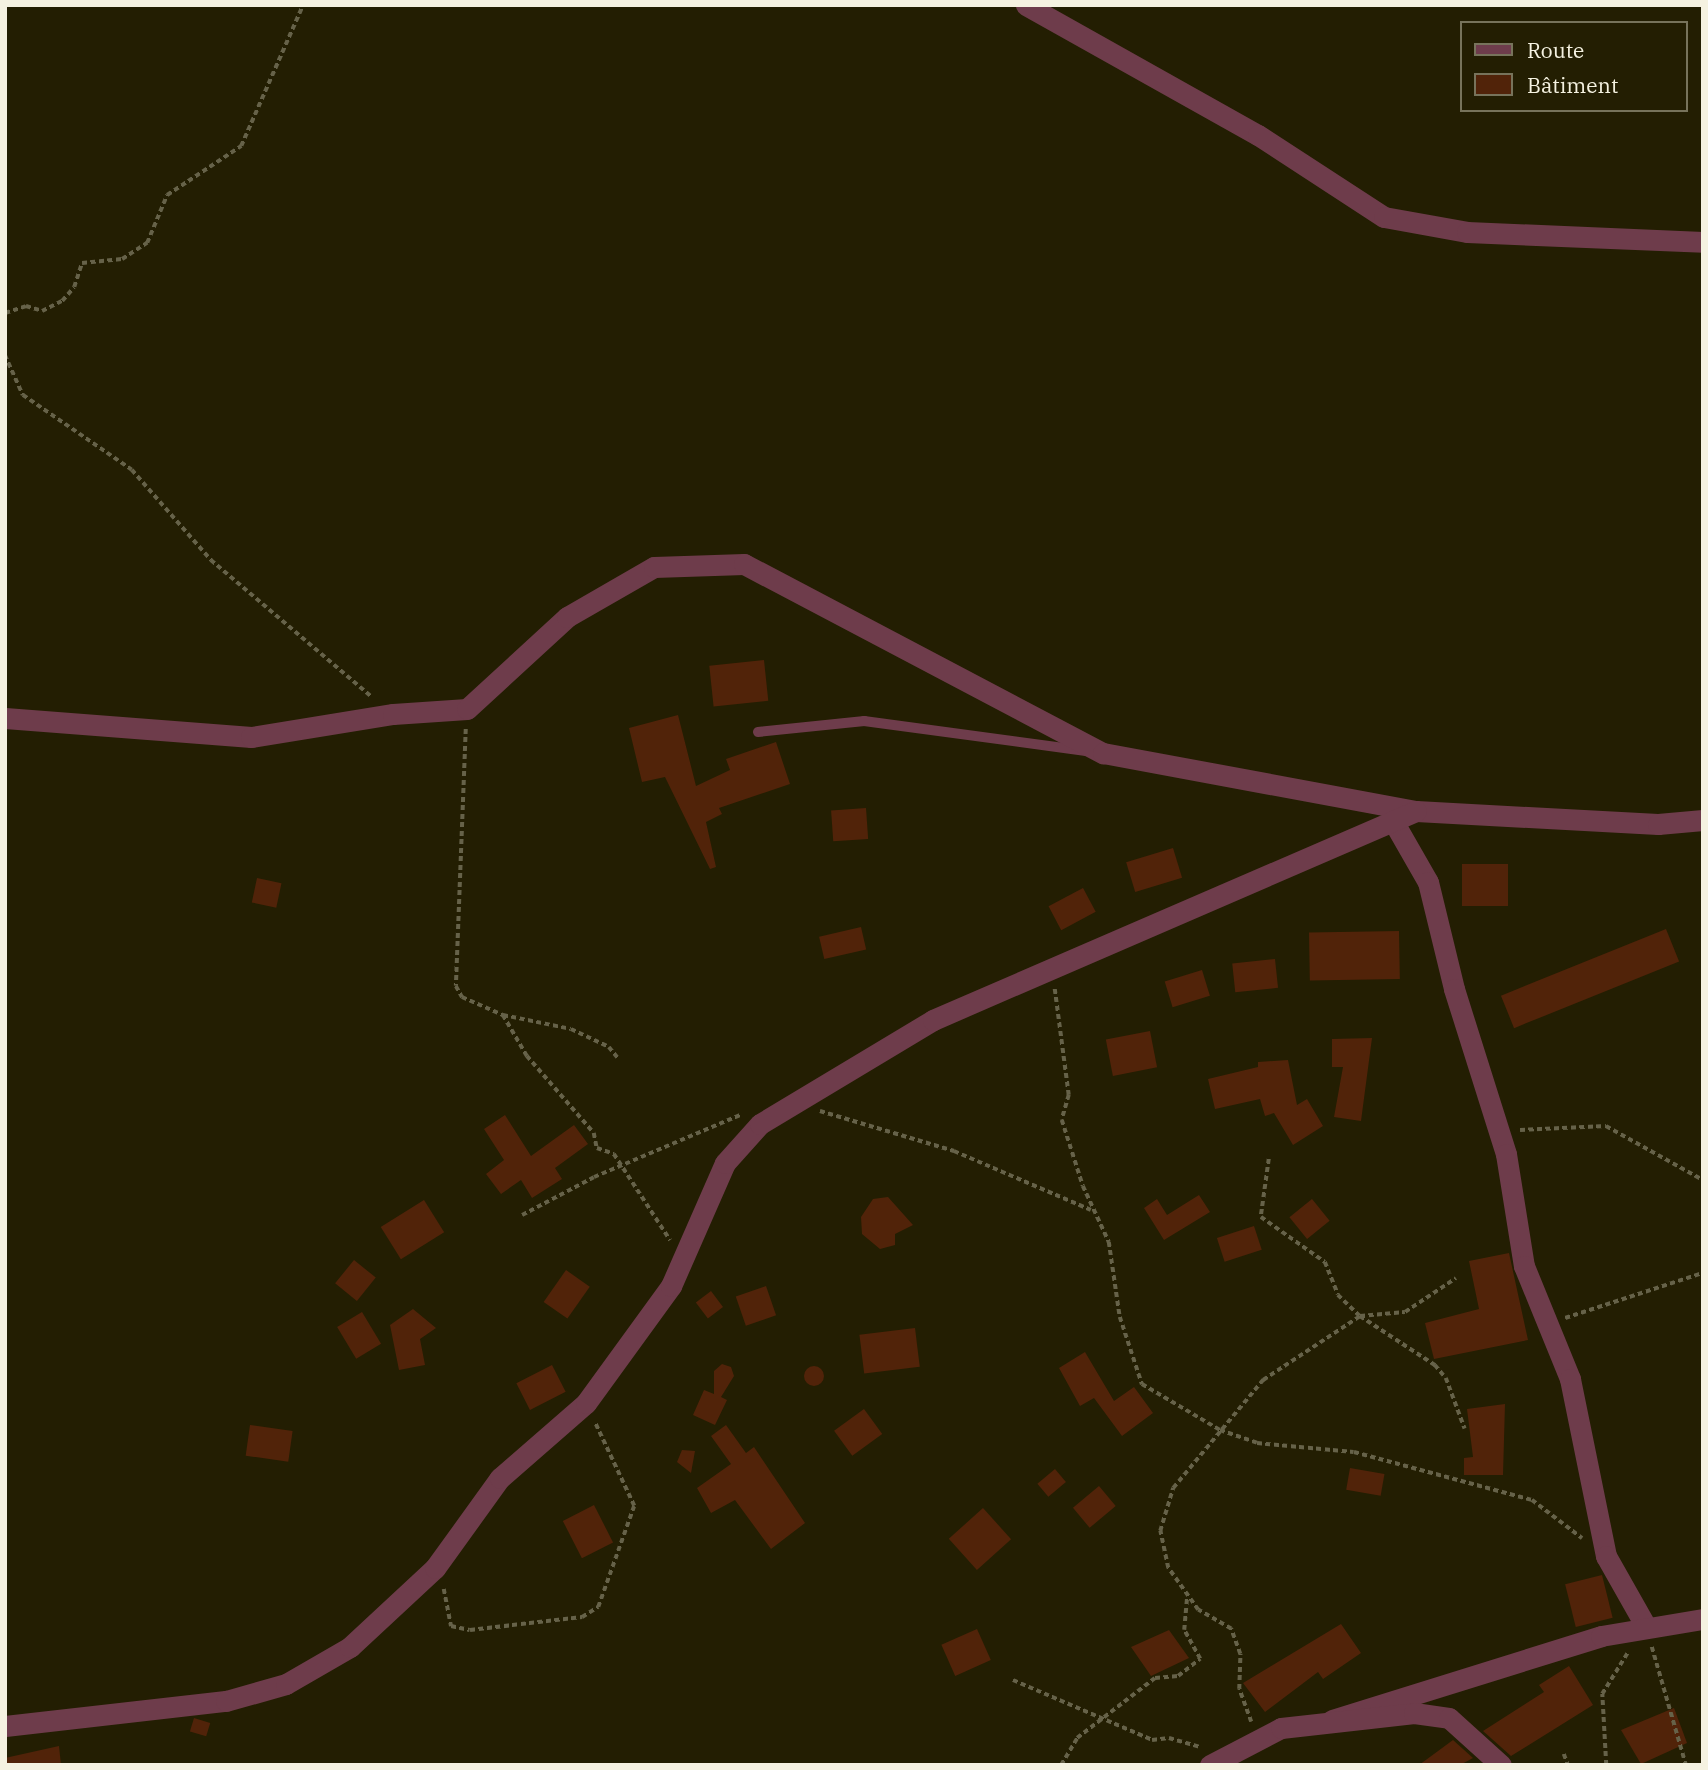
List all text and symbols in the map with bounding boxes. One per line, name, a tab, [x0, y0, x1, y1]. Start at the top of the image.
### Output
legend	[1460, 21, 1687, 112]
text: Route	[1527, 36, 1584, 64]
text: Bâtiment	[1527, 71, 1618, 99]

